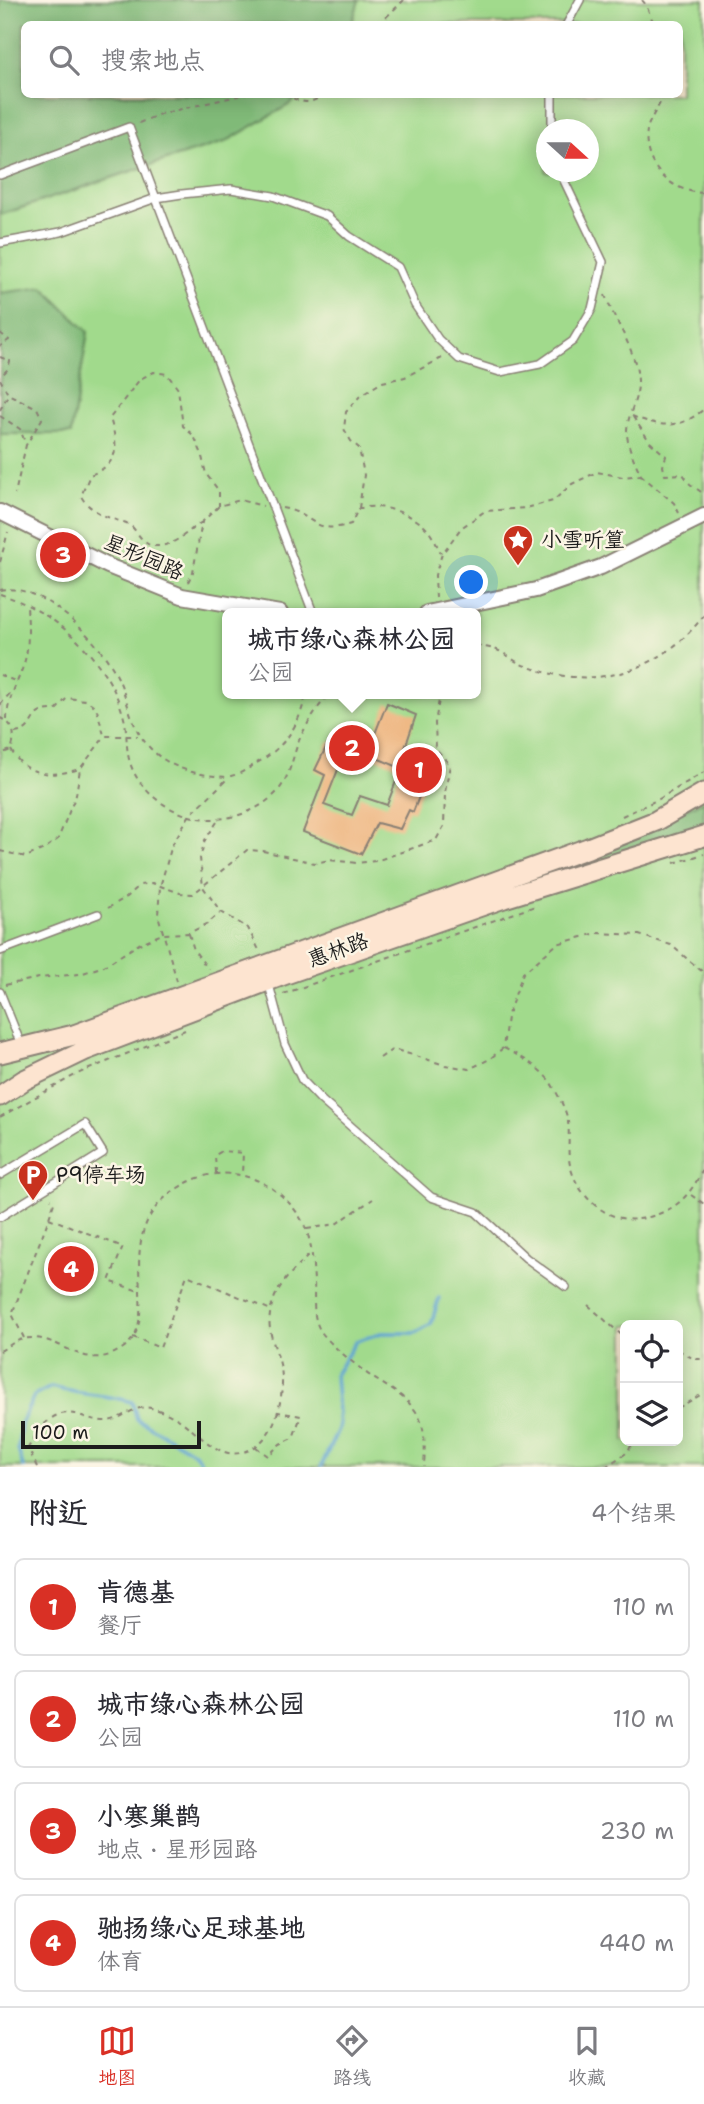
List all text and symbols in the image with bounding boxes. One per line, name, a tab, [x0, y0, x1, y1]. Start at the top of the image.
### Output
search box	[21, 21, 683, 98]
icon: search	[45, 41, 83, 79]
text: 搜索地点	[101, 42, 205, 77]
north arrow	[536, 119, 599, 182]
place icon: 小雪听篁	[501, 523, 535, 567]
place label: 小雪听篁	[541, 526, 625, 554]
street label: 星形园路	[100, 528, 188, 586]
pin: 3	[40, 529, 86, 581]
your location	[454, 565, 488, 599]
popup	[222, 608, 481, 699]
text: 城市绿心森林公园	[247, 621, 456, 656]
text: 公园	[247, 657, 293, 687]
pin: 2	[329, 722, 375, 774]
pin: 1	[396, 744, 442, 796]
street label: 惠林路	[304, 926, 372, 974]
parking icon: P9停车场	[16, 1158, 50, 1202]
place label: P9停车场	[56, 1161, 146, 1189]
pin: 4	[48, 1243, 94, 1295]
map controls	[620, 1320, 683, 1446]
button: locate	[620, 1320, 683, 1383]
button: layers	[620, 1383, 683, 1446]
scale bar	[21, 1418, 201, 1450]
text: 100 m	[32, 1420, 89, 1445]
text: 附近	[28, 1492, 88, 1533]
text: 4个结果	[591, 1498, 676, 1528]
text: 肯德基	[97, 1574, 175, 1609]
text: 1	[48, 1592, 58, 1622]
text: 110 m	[612, 1592, 674, 1622]
text: 餐厅	[97, 1610, 143, 1640]
text: 城市绿心森林公园	[97, 1686, 305, 1721]
text: 2	[45, 1704, 61, 1734]
text: 110 m	[612, 1704, 674, 1734]
text: 公园	[97, 1722, 143, 1752]
text: 小寒巢鹊	[97, 1798, 201, 1833]
text: 3	[45, 1816, 61, 1846]
text: 230 m	[600, 1816, 674, 1846]
text: 地点 · 星形园路	[97, 1834, 257, 1864]
text: 驰扬绿心足球基地	[97, 1910, 305, 1945]
text: 4	[45, 1928, 61, 1958]
text: 440 m	[599, 1928, 674, 1958]
text: 体育	[97, 1946, 143, 1976]
tab: 地图	[98, 2022, 136, 2090]
tab: 路线	[333, 2022, 371, 2090]
tab: 收藏	[568, 2022, 606, 2090]

